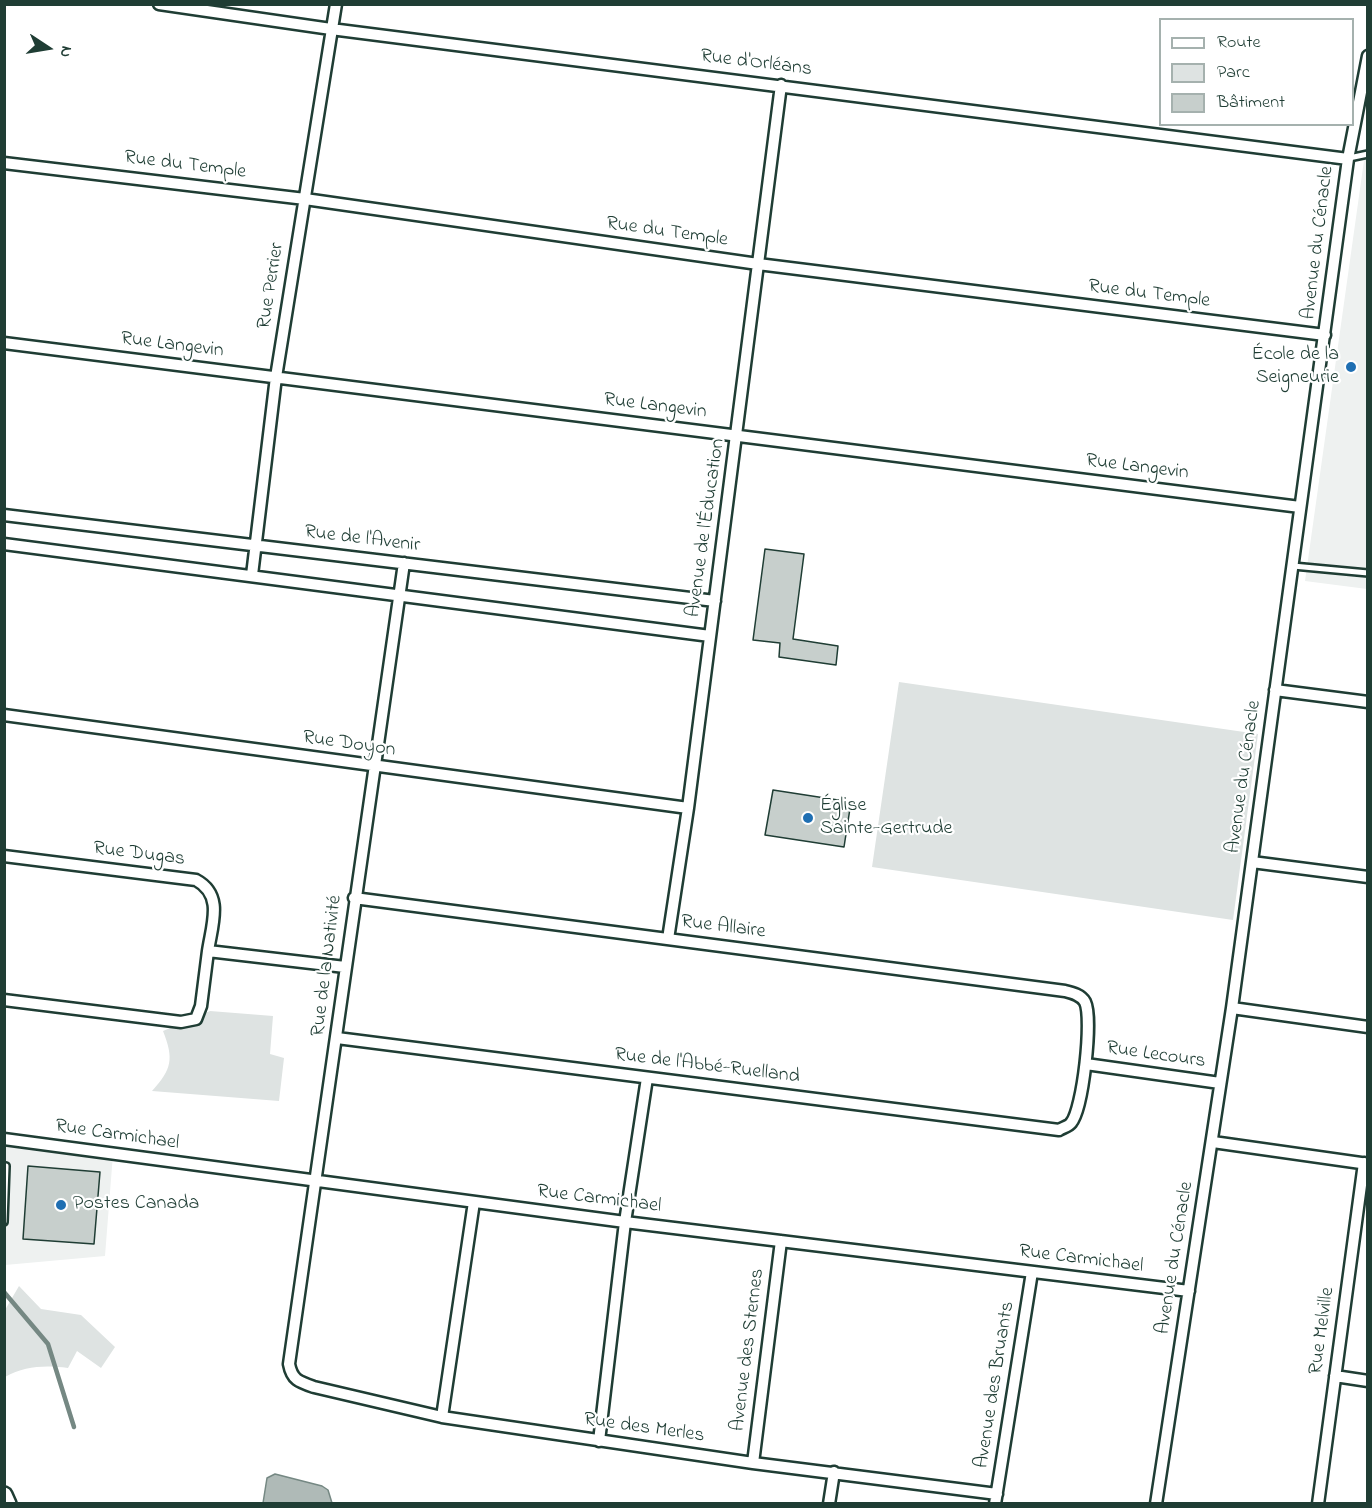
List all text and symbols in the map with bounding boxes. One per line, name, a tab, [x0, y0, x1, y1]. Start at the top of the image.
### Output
north arrow	[18, 18, 78, 78]
legend	[1159, 18, 1354, 126]
text: Route	[1217, 30, 1261, 56]
text: N	[53, 44, 78, 60]
street label: Rue d'Orléans	[699, 45, 813, 83]
text: Parc	[1217, 60, 1250, 86]
text: Bâtiment	[1217, 90, 1285, 116]
street label: Rue du Temple	[123, 147, 247, 185]
street label: Avenue du Cénacle	[1298, 165, 1340, 321]
street label: Rue du Temple	[605, 213, 729, 253]
street label: Rue Perrier	[253, 241, 291, 331]
street label: Rue du Temple	[1087, 276, 1211, 314]
street label: Rue Langevin	[119, 328, 225, 364]
place label: École de la Seigneurie	[1252, 344, 1339, 391]
marker: École de la Seigneurie	[1344, 360, 1358, 374]
street label: Rue Langevin	[602, 389, 708, 425]
street label: Avenue de l'Éducation	[683, 437, 731, 619]
street label: Rue Langevin	[1084, 450, 1190, 486]
street label: Rue de l'Avenir	[303, 521, 421, 559]
street label: Avenue du Cénacle	[1222, 699, 1268, 855]
street label: Rue Doyon	[301, 727, 397, 763]
place label: Église Sainte-Gertrude	[820, 795, 952, 842]
marker: Église Sainte-Gertrude	[801, 811, 815, 825]
street label: Rue Dugas	[92, 837, 186, 873]
street label: Rue de la Nativité	[307, 894, 349, 1038]
street label: Rue Allaire	[679, 911, 767, 945]
street label: Rue Lecours	[1105, 1037, 1207, 1075]
street label: Rue de l'Abbé-Ruelland	[613, 1044, 801, 1090]
street label: Rue Carmichael	[53, 1115, 181, 1157]
street label: Rue Carmichael	[536, 1180, 662, 1220]
street label: Avenue du Cénacle	[1152, 1180, 1200, 1336]
place label: Postes Canada	[73, 1193, 199, 1217]
marker: Postes Canada	[54, 1198, 68, 1212]
street label: Rue Carmichael	[1018, 1240, 1144, 1280]
street label: Avenue des Sternes	[727, 1267, 771, 1433]
street label: Rue Melville	[1305, 1286, 1341, 1376]
street label: Avenue des Bruants	[971, 1300, 1021, 1470]
street label: Rue des Merles	[582, 1409, 706, 1449]

